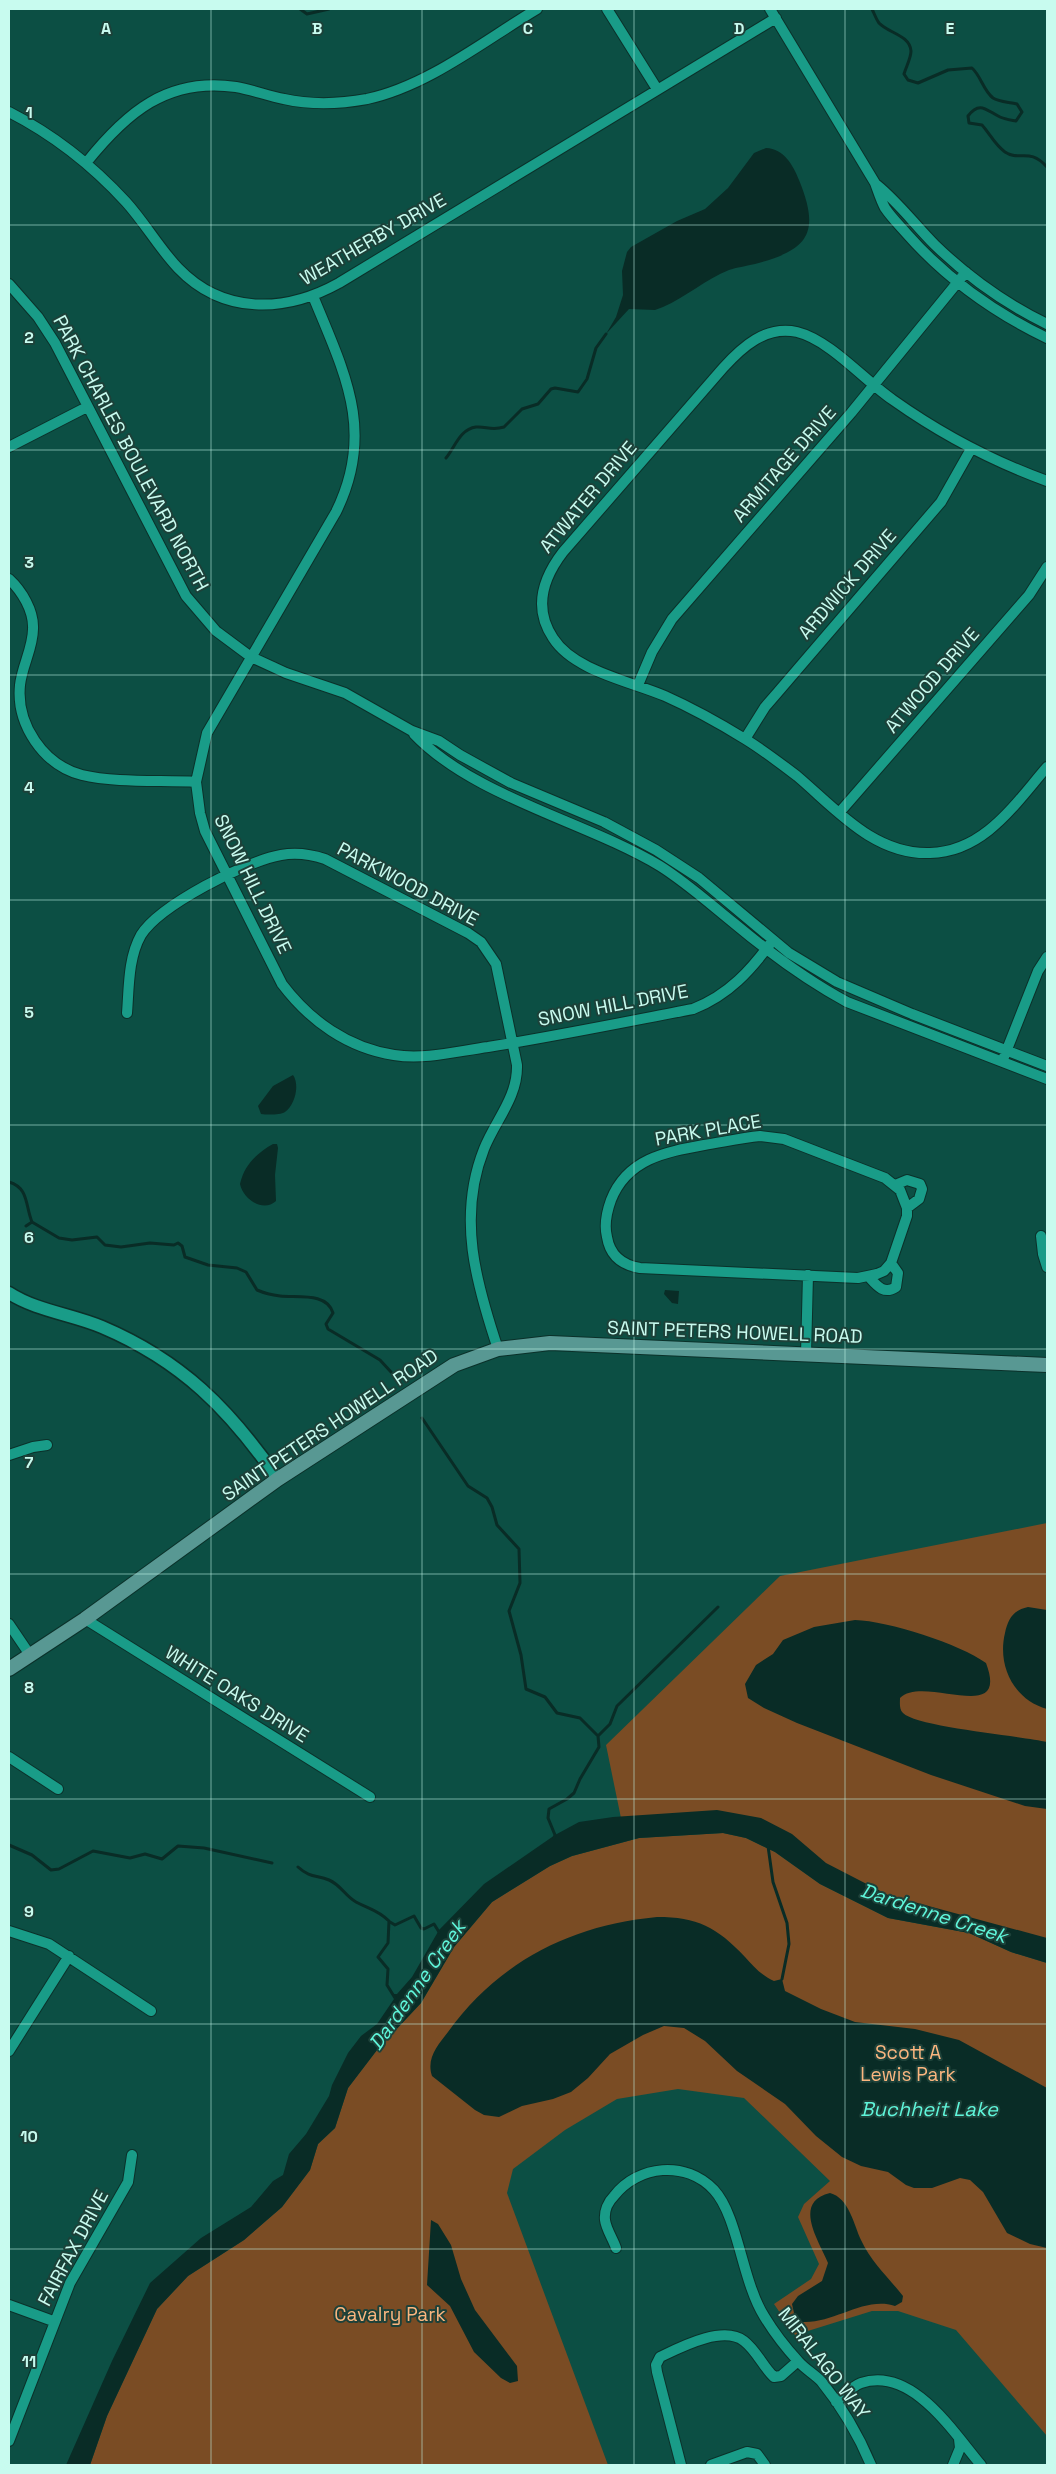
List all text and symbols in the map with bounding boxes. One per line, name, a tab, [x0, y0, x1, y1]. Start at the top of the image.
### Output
text: A	[101, 18, 111, 39]
text: B	[312, 18, 322, 39]
text: C	[523, 18, 533, 39]
text: D	[734, 18, 744, 39]
text: E	[946, 18, 955, 39]
text: 1	[25, 102, 33, 123]
street label: WEATHERBY DRIVE	[296, 187, 450, 291]
street label: PARK CHARLES BOULEVARD NORTH	[47, 311, 215, 595]
text: 2	[24, 327, 34, 348]
street label: ARMITAGE DRIVE	[727, 401, 841, 527]
street label: ATWATER DRIVE	[534, 436, 642, 558]
street label: ARDWICK DRIVE	[792, 524, 902, 644]
text: 3	[24, 552, 34, 573]
street label: ATWOOD DRIVE	[879, 622, 985, 738]
text: 4	[24, 777, 34, 798]
street label: SNOW HILL DRIVE	[208, 810, 298, 958]
street label: PARKWOOD DRIVE	[333, 836, 483, 932]
street label: SNOW HILL DRIVE	[536, 978, 690, 1032]
text: 5	[24, 1002, 34, 1023]
street label: PARK PLACE	[653, 1108, 763, 1152]
text: 6	[24, 1227, 34, 1248]
street label: SAINT PETERS HOWELL ROAD	[607, 1315, 863, 1349]
street label: SAINT PETERS HOWELL ROAD	[217, 1343, 443, 1507]
text: 7	[25, 1452, 34, 1473]
street label: WHITE OAKS DRIVE	[161, 1640, 313, 1748]
text: 8	[24, 1677, 34, 1698]
water label: Dardenne Creek	[857, 1877, 1013, 1950]
text: 9	[24, 1901, 34, 1922]
water label: Dardenne Creek	[363, 1913, 473, 2055]
park label: Scott A Lewis Park	[860, 2040, 956, 2087]
water label: Buchheit Lake	[860, 2096, 999, 2122]
text: 10	[20, 2126, 38, 2147]
street label: FAIRFAX DRIVE	[32, 2186, 114, 2310]
park label: Cavalry Park	[334, 2302, 446, 2327]
street label: MIRALAGO WAY	[772, 2302, 876, 2424]
text: 11	[22, 2351, 36, 2372]

